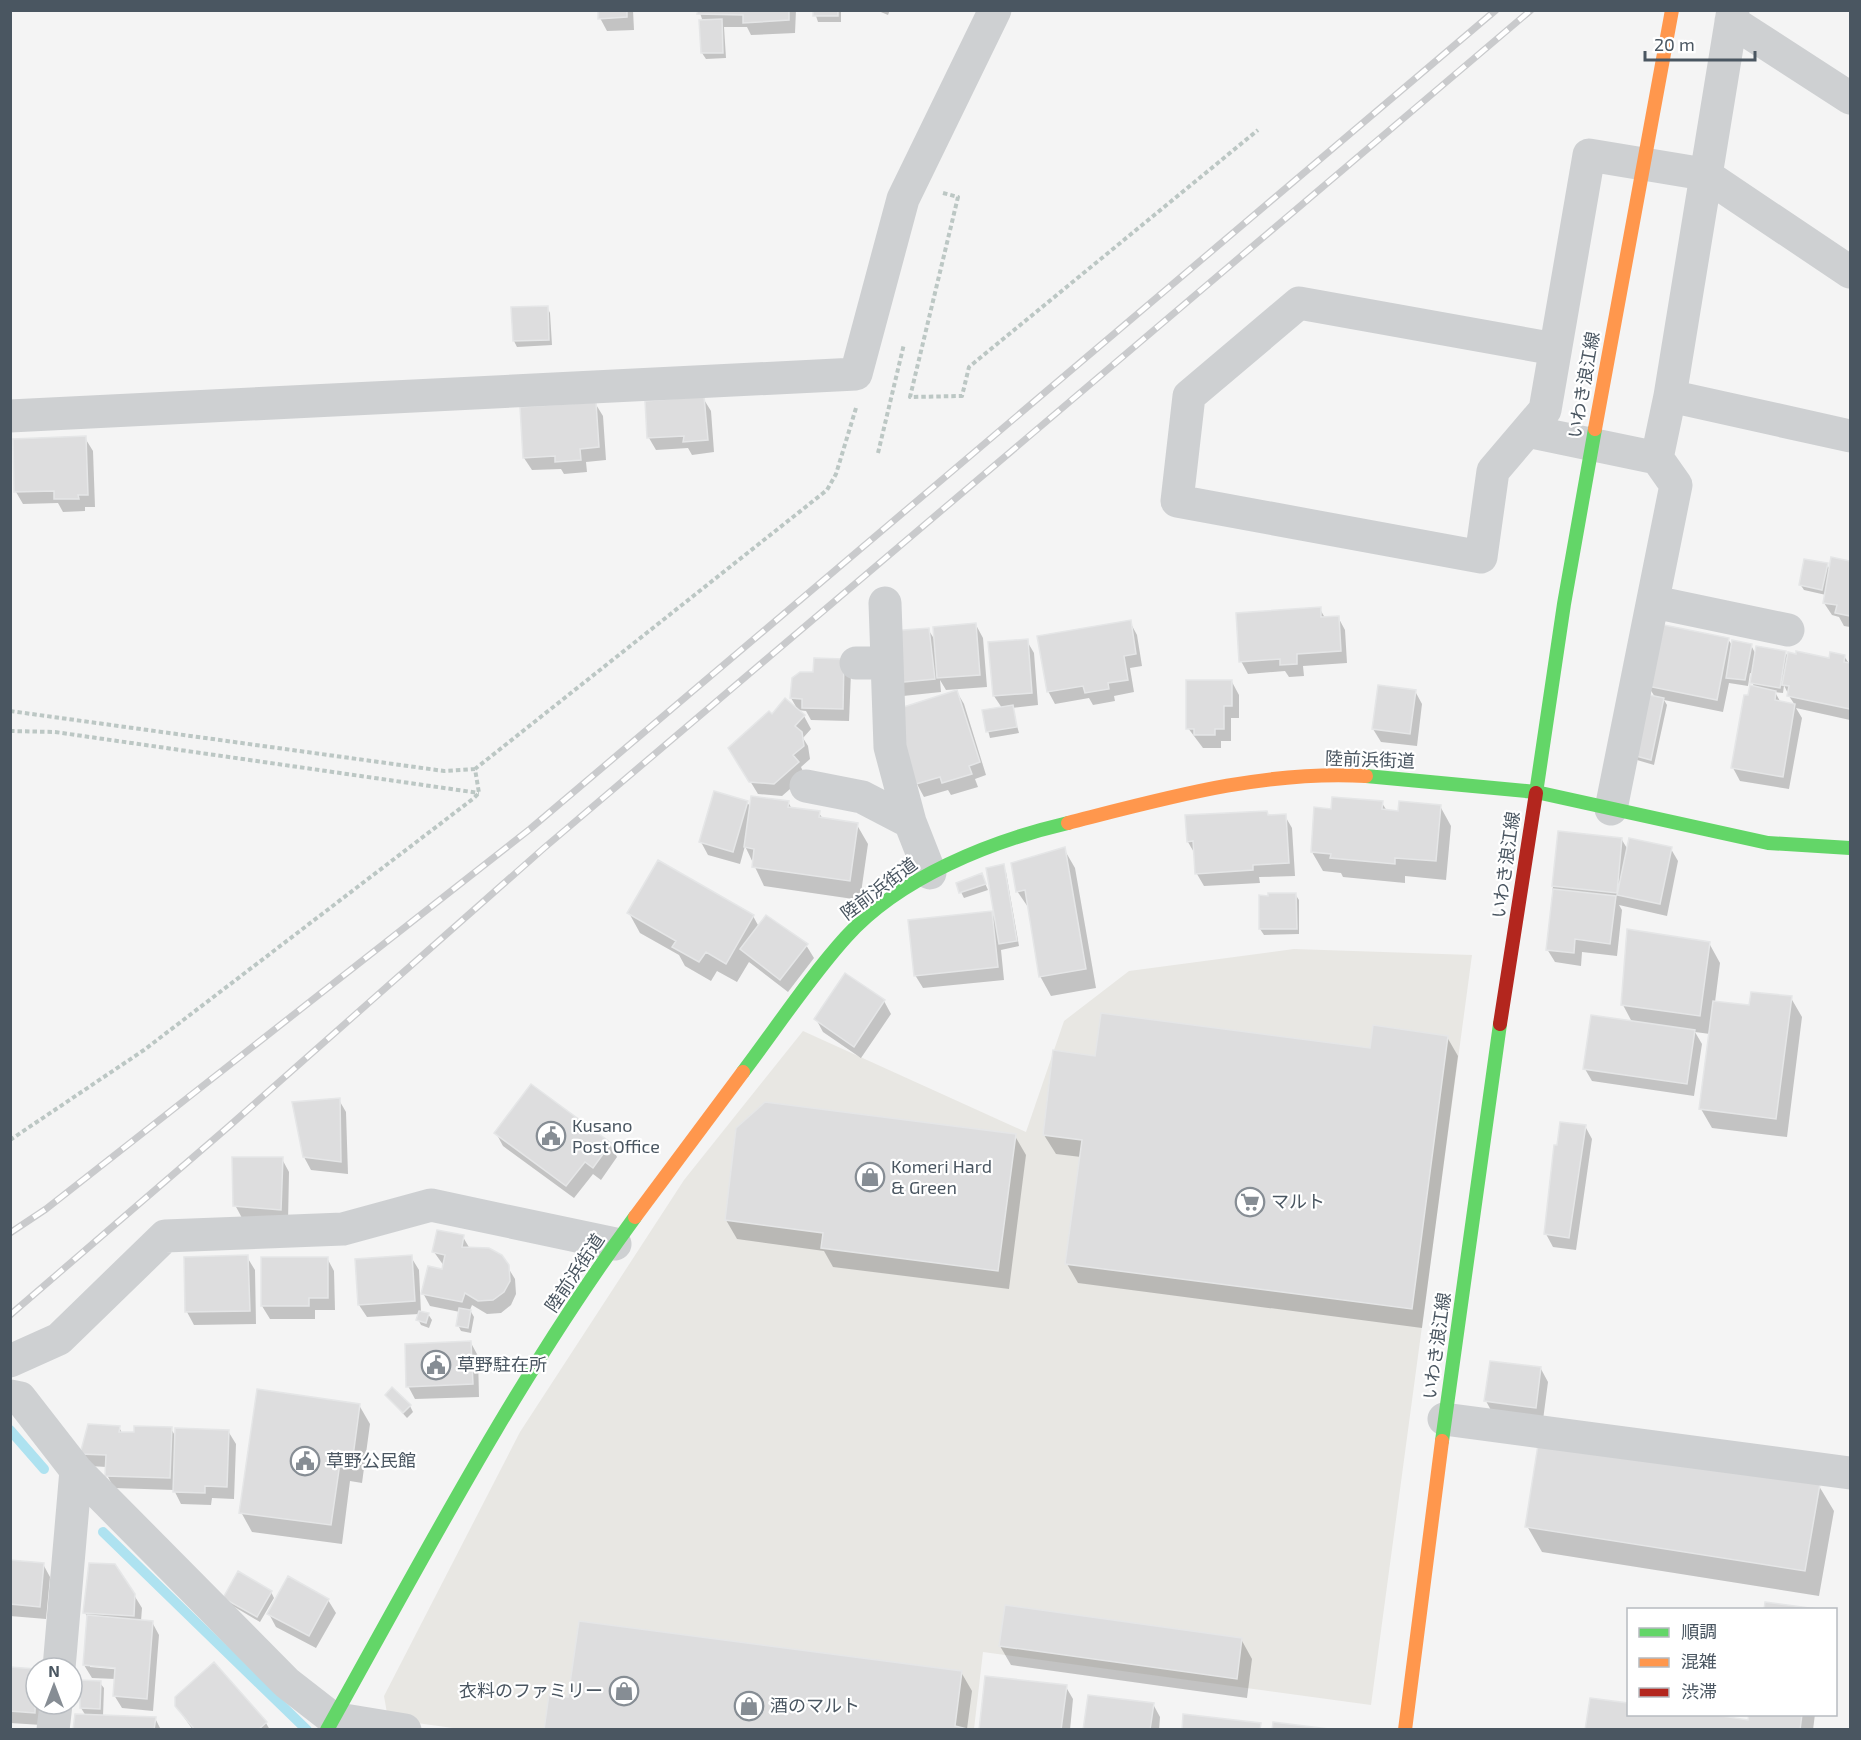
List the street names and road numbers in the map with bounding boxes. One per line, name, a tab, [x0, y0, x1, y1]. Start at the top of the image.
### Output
street label: いわき浪江線	[1563, 330, 1603, 440]
street label: 陸前浜街道	[1325, 746, 1415, 772]
street label: いわき浪江線	[1487, 810, 1523, 920]
street label: 陸前浜街道	[836, 852, 921, 924]
street label: 陸前浜街道	[540, 1229, 608, 1316]
street label: いわき浪江線	[1418, 1291, 1454, 1401]

